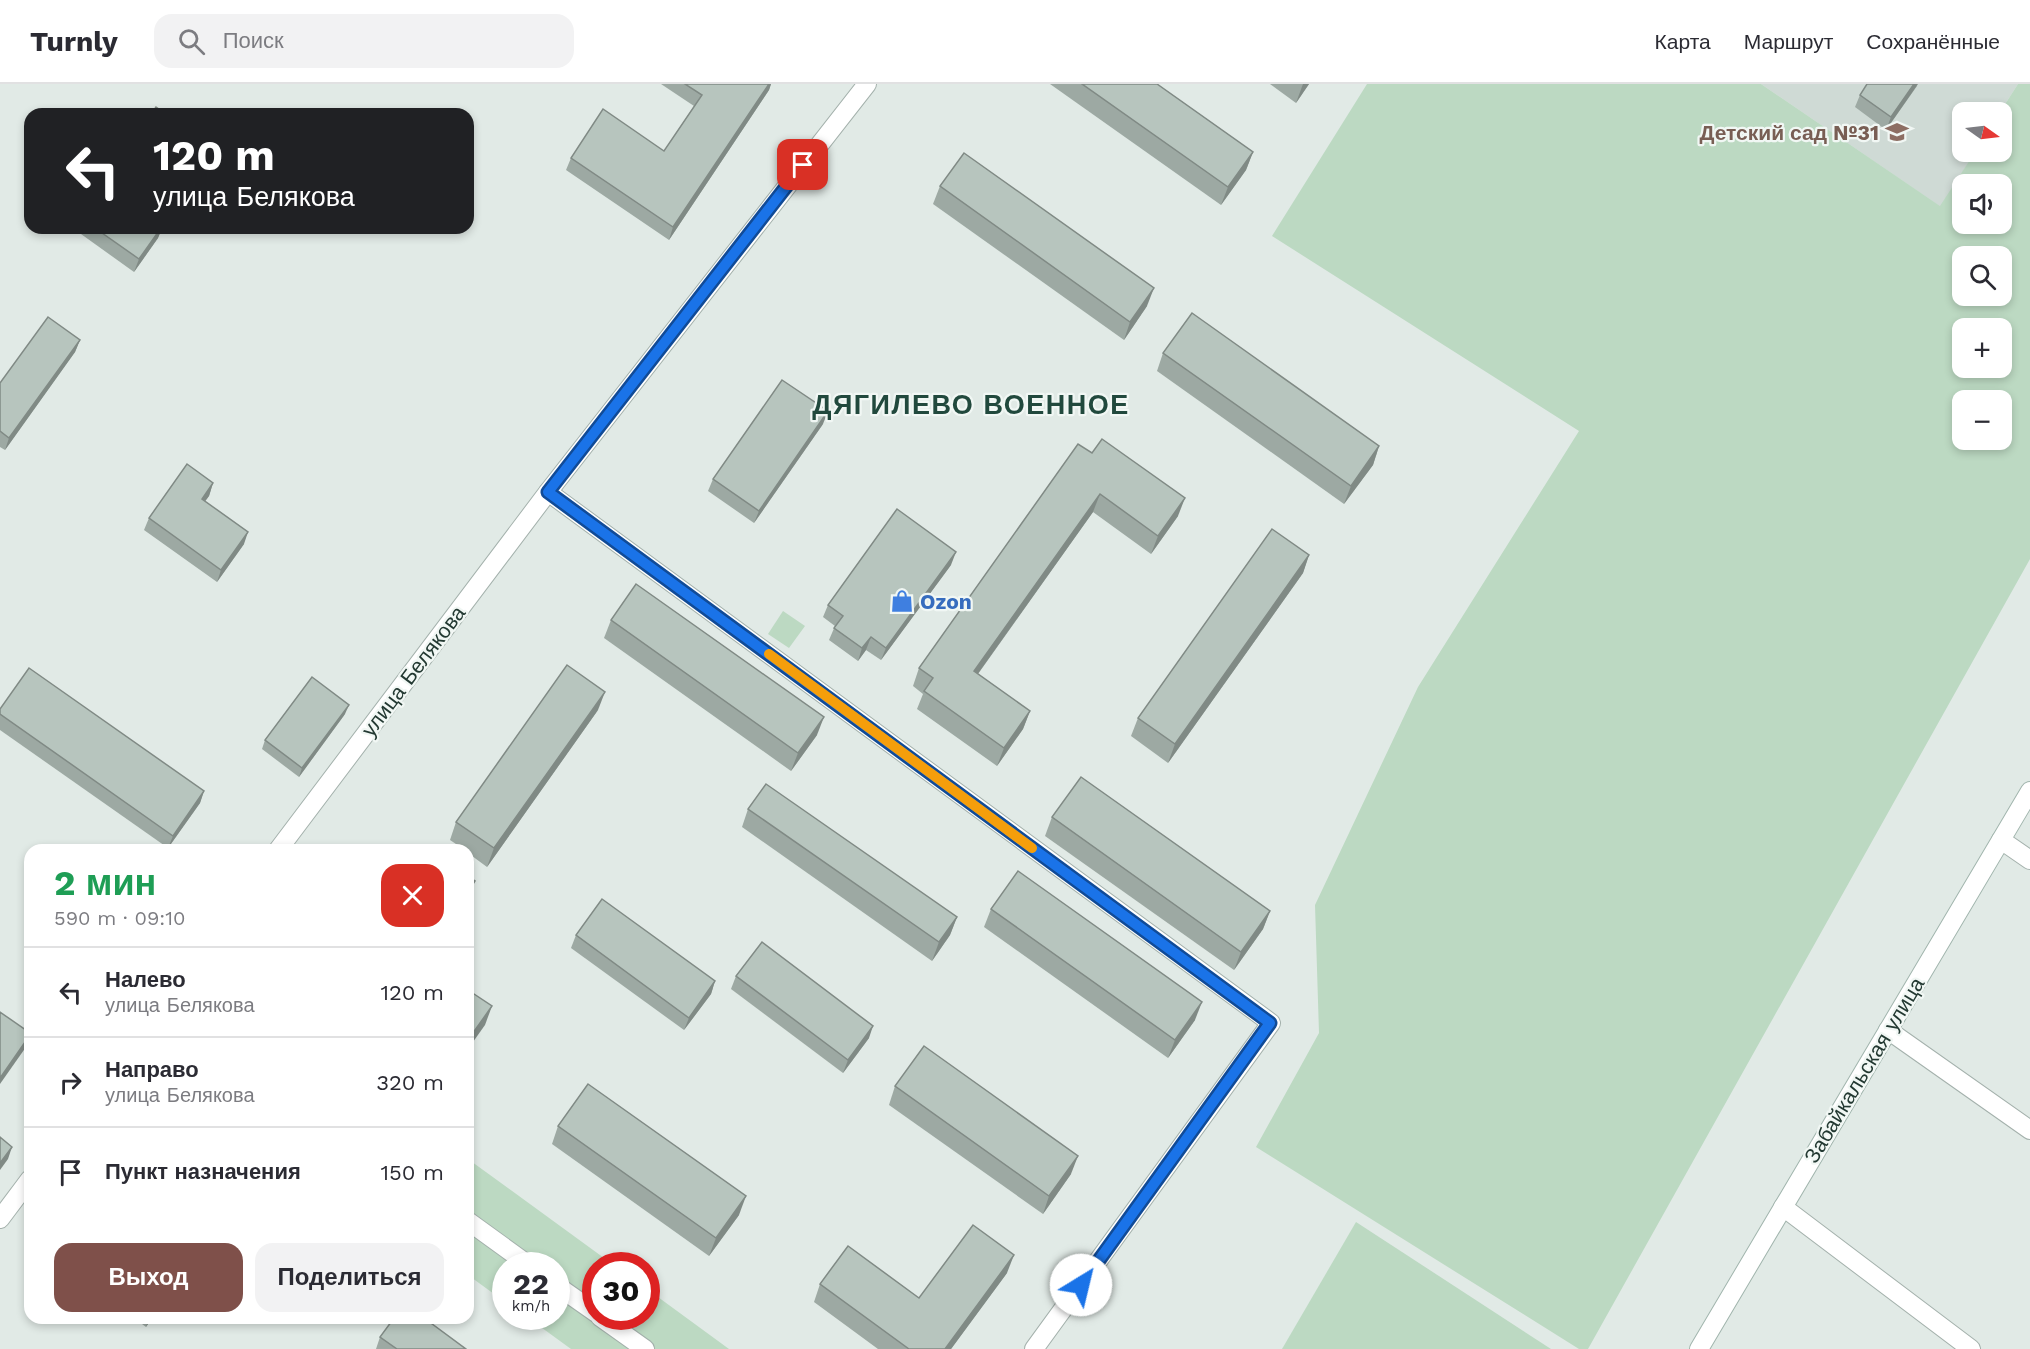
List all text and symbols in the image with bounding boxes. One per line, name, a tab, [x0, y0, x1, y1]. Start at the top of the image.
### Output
search box	[154, 14, 574, 68]
text: Turnly	[30, 25, 118, 58]
icon: search	[175, 25, 208, 58]
text: Поиск	[223, 28, 284, 53]
text: Карта	[1655, 29, 1711, 54]
text: Маршрут	[1744, 29, 1833, 54]
text: Сохранённые	[1866, 29, 2000, 54]
north arrow	[1952, 102, 2012, 162]
map controls	[1952, 102, 2012, 450]
school or university icon: Детский сад №31	[1884, 119, 1910, 145]
place label: Детский сад №31	[1699, 120, 1879, 145]
text: 120 m	[153, 131, 275, 180]
icon: left	[54, 132, 132, 210]
pin	[777, 139, 828, 190]
icon: arrive	[786, 148, 819, 181]
button: sound	[1952, 174, 2012, 234]
text: улица Белякова	[153, 181, 355, 213]
button: search	[1952, 246, 2012, 306]
button: +	[1952, 318, 2012, 378]
district label: ДЯГИЛЕВО ВОЕННОЕ	[812, 389, 1130, 421]
button: −	[1952, 390, 2012, 450]
shop icon: Ozon	[889, 588, 915, 614]
place label: Ozon	[920, 589, 972, 614]
street label: улица Белякова	[356, 601, 470, 741]
text: 2 мин	[54, 862, 156, 904]
button: close	[381, 864, 444, 927]
text: 590 m · 09:10	[54, 906, 185, 930]
text: Налево	[105, 967, 186, 992]
street label: Забайкальская улица	[1799, 972, 1929, 1167]
icon: left	[54, 976, 87, 1009]
text: 120 m	[380, 980, 444, 1005]
text: улица Белякова	[105, 993, 255, 1017]
text: Направо	[105, 1057, 199, 1082]
icon: right	[54, 1066, 87, 1099]
text: 320 m	[376, 1070, 444, 1095]
text: улица Белякова	[105, 1083, 255, 1107]
icon: arrive	[54, 1156, 87, 1189]
text: Пункт назначения	[105, 1159, 301, 1184]
text: 150 m	[380, 1160, 444, 1185]
button: Выход	[54, 1243, 243, 1312]
button: Поделиться	[255, 1243, 444, 1312]
speed limit sign: 30	[582, 1252, 660, 1330]
position arrow	[1049, 1253, 1113, 1317]
text: 22	[513, 1266, 549, 1301]
text: km/h	[512, 1297, 550, 1315]

